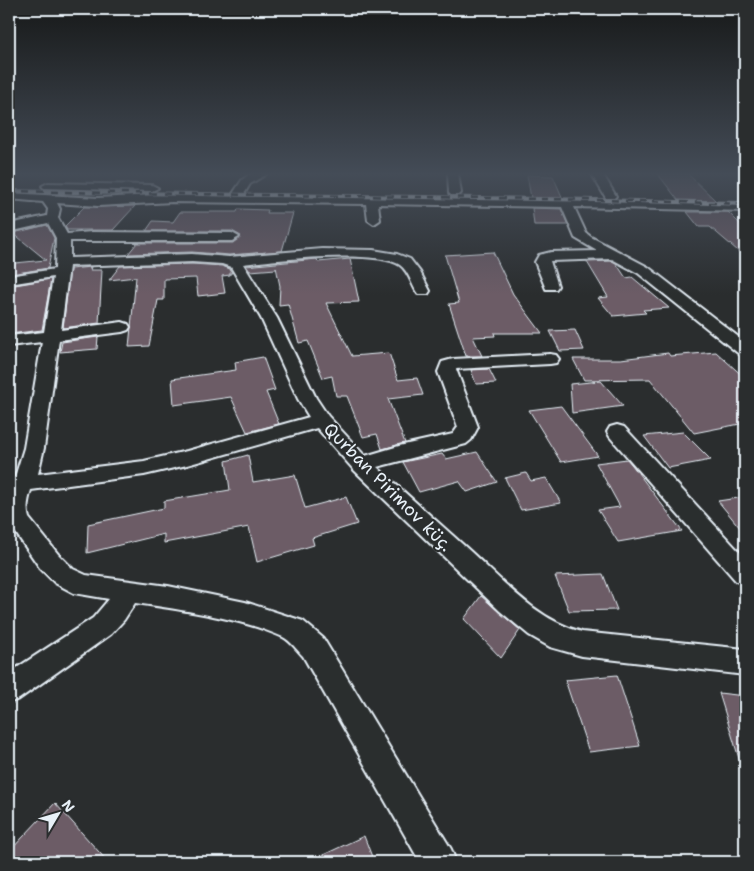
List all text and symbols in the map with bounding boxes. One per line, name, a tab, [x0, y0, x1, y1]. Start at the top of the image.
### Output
street label: Qurban Pirimov küç.	[318, 417, 458, 557]
north arrow	[32, 788, 82, 838]
text: N	[58, 796, 79, 816]

